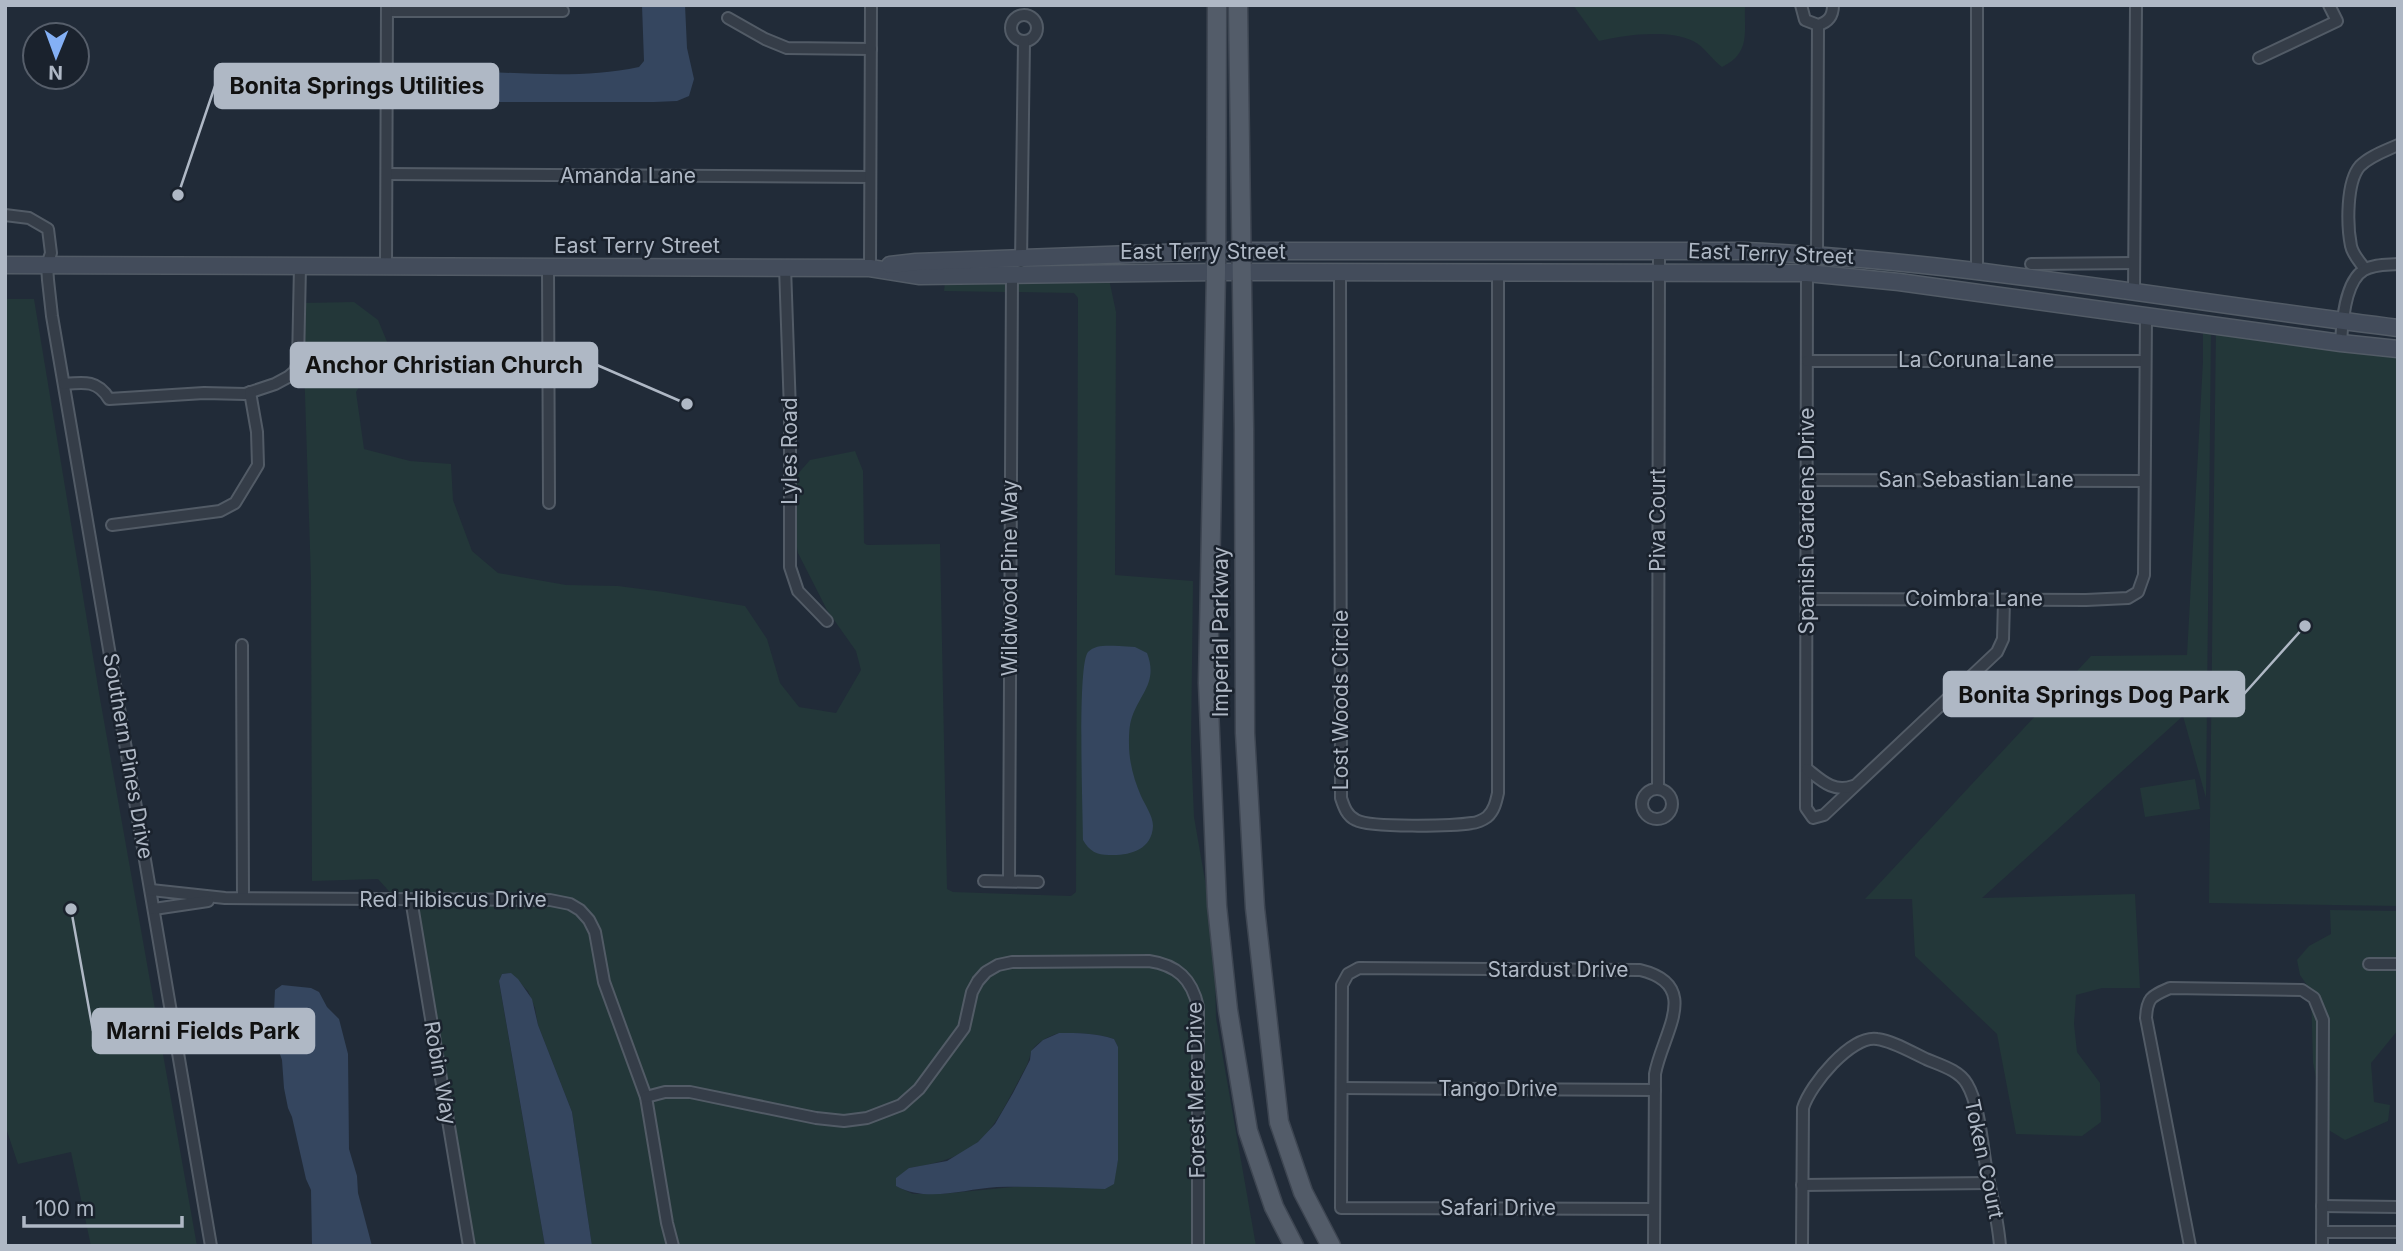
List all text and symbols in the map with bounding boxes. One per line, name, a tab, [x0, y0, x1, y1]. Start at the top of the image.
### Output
north arrow	[21, 21, 91, 91]
text: N	[48, 61, 63, 84]
callout: Bonita Springs Utilities	[215, 64, 498, 108]
text: Bonita Springs Utilities	[230, 72, 485, 100]
street label: Amanda Lane	[560, 163, 696, 188]
street label: East Terry Street	[554, 233, 720, 258]
street label: East Terry Street	[1688, 238, 1854, 269]
street label: East Terry Street	[1120, 239, 1286, 264]
callout: Anchor Christian Church	[291, 343, 597, 387]
street label: La Coruna Lane	[1898, 347, 2054, 372]
text: Anchor Christian Church	[305, 351, 583, 379]
street label: Lyles Road	[777, 397, 802, 505]
street label: Spanish Gardens Drive	[1794, 408, 1819, 634]
street label: San Sebastian Lane	[1878, 467, 2074, 492]
street label: Piva Court	[1645, 468, 1670, 572]
street label: Wildwood Pine Way	[997, 480, 1022, 676]
street label: Imperial Parkway	[1208, 546, 1233, 717]
street label: Coimbra Lane	[1905, 586, 2043, 611]
street label: Lost Woods Circle	[1328, 610, 1353, 790]
street label: Southern Pines Drive	[98, 651, 159, 861]
callout: Bonita Springs Dog Park	[1944, 672, 2244, 716]
text: Bonita Springs Dog Park	[1958, 681, 2230, 709]
street label: Red Hibiscus Drive	[359, 887, 547, 912]
street label: Stardust Drive	[1487, 957, 1629, 982]
street label: Forest Mere Drive	[1181, 1001, 1210, 1179]
callout: Marni Fields Park	[93, 1009, 314, 1053]
text: Marni Fields Park	[106, 1017, 301, 1045]
street label: Robin Way	[419, 1019, 462, 1127]
street label: Tango Drive	[1438, 1076, 1558, 1101]
street label: Token Court	[1960, 1097, 2009, 1221]
scale bar	[24, 1184, 182, 1228]
street label: Safari Drive	[1440, 1195, 1556, 1220]
text: 100 m	[35, 1196, 94, 1221]

